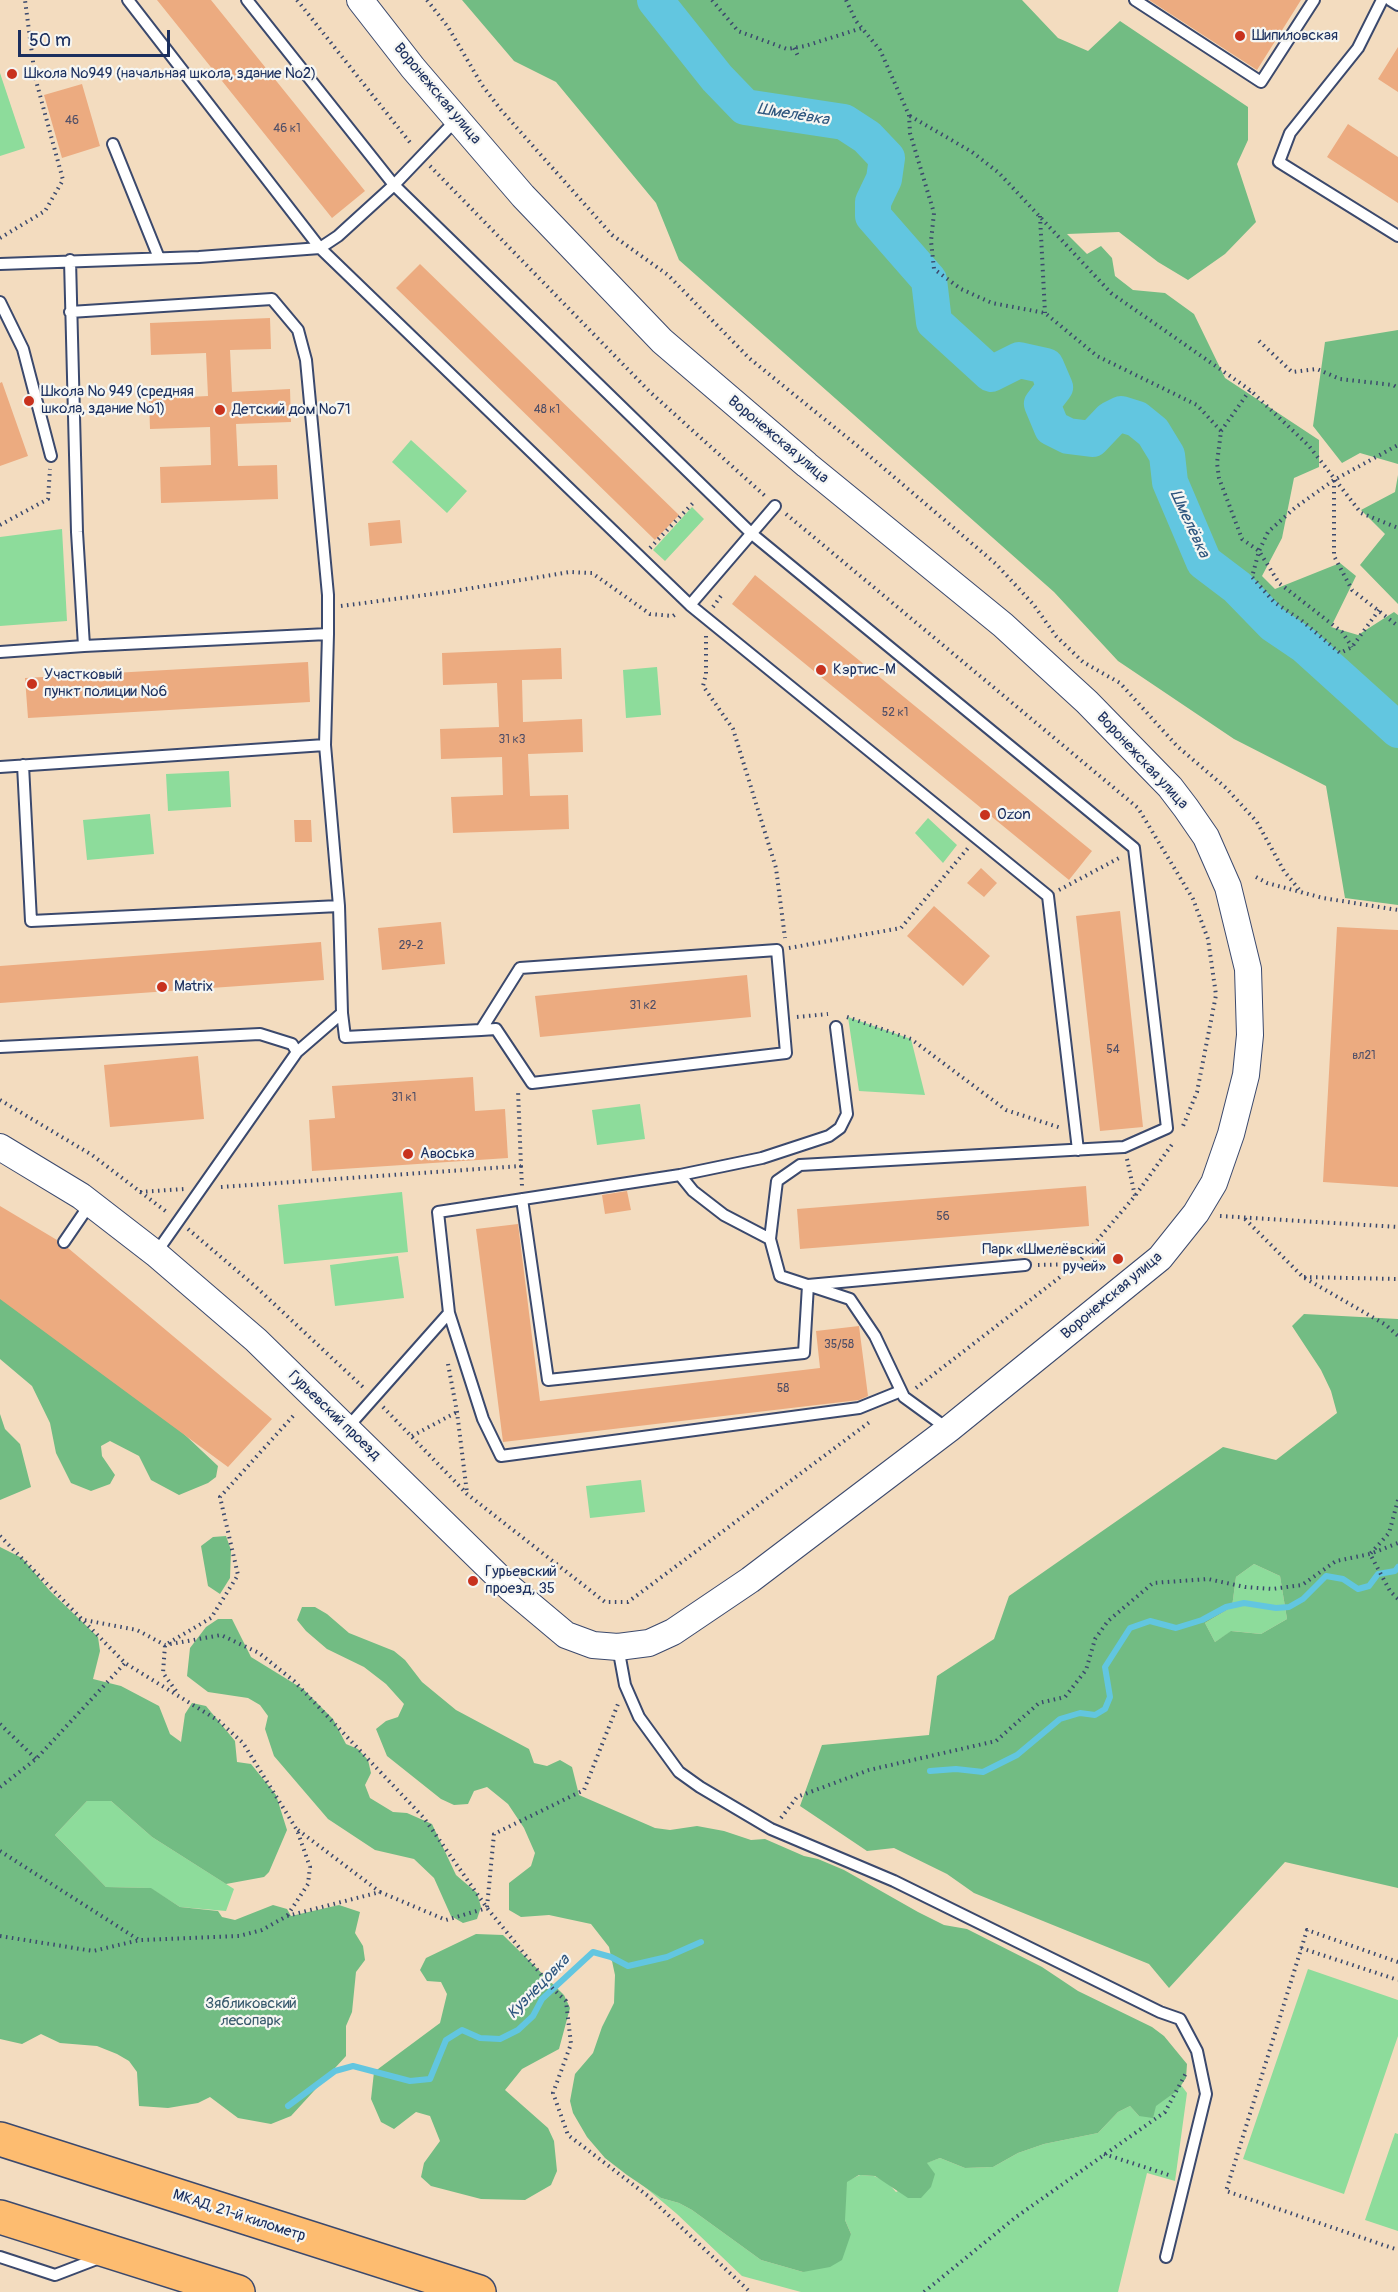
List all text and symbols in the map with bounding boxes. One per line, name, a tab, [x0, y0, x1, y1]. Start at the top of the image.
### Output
scale bar	[21, 18, 172, 56]
place label: Шипиловская	[1252, 27, 1338, 45]
text: 50 m	[29, 29, 71, 52]
marker: Шипиловская	[1233, 29, 1247, 43]
street label: Воронежская улица	[390, 40, 484, 148]
place label: Школа №949 (начальная школа, здание №2)	[24, 65, 316, 83]
marker: Школа №949 (начальная школа, здание №2)	[5, 67, 19, 81]
water label: Шмелёвка	[756, 100, 830, 130]
house number: 46	[65, 114, 79, 128]
house number: 46 к1	[273, 122, 301, 136]
place label: Школа № 949 (средняя школа, здание №1)	[41, 383, 194, 418]
street label: Воронежская улица	[724, 393, 832, 487]
marker: Школа № 949 (средняя школа, здание №1)	[22, 394, 36, 408]
place label: Детский дом №71	[232, 401, 351, 419]
marker: Детский дом №71	[213, 403, 227, 417]
house number: 48 к1	[534, 403, 560, 417]
water label: Шмелёвка	[1165, 487, 1213, 561]
place label: Кэртис-М	[833, 661, 896, 679]
marker: Кэртис-М	[814, 663, 828, 677]
place label: Участковый пункт полиции №6	[44, 666, 167, 701]
marker: Участковый пункт полиции №6	[25, 677, 39, 691]
house number: 52 к1	[882, 706, 908, 720]
street label: Воронежская улица	[1092, 709, 1192, 813]
house number: 31 к3	[499, 733, 525, 747]
place label: Ozon	[997, 806, 1031, 824]
marker: Ozon	[978, 808, 992, 822]
house number: 29-2	[399, 939, 423, 953]
place label: Matrix	[174, 978, 213, 996]
marker: Matrix	[155, 980, 169, 994]
house number: 31 к2	[630, 999, 656, 1013]
house number: 54	[1106, 1043, 1120, 1057]
house number: вл21	[1352, 1049, 1376, 1063]
house number: 31 к1	[392, 1091, 416, 1105]
place label: Авоська	[420, 1145, 474, 1163]
marker: Авоська	[401, 1147, 415, 1161]
house number: 56	[936, 1210, 950, 1224]
place label: Парк «Шмелёвский ручей»	[982, 1241, 1106, 1276]
street label: Воронежская улица	[1058, 1249, 1166, 1343]
marker: Парк «Шмелёвский ручей»	[1111, 1252, 1125, 1266]
house number: 35/58	[824, 1338, 854, 1352]
street label: Гурьевский проезд	[284, 1367, 384, 1465]
house number: 58	[777, 1382, 789, 1396]
place label: Гурьевский проезд, 35	[485, 1563, 557, 1598]
marker: Гурьевский проезд, 35	[466, 1574, 480, 1588]
water label: Кузнецовка	[504, 1951, 574, 2023]
park label: Зябликовский лесопарк	[205, 1995, 297, 2030]
street label: МКАД, 21-й километр	[170, 2186, 308, 2246]

